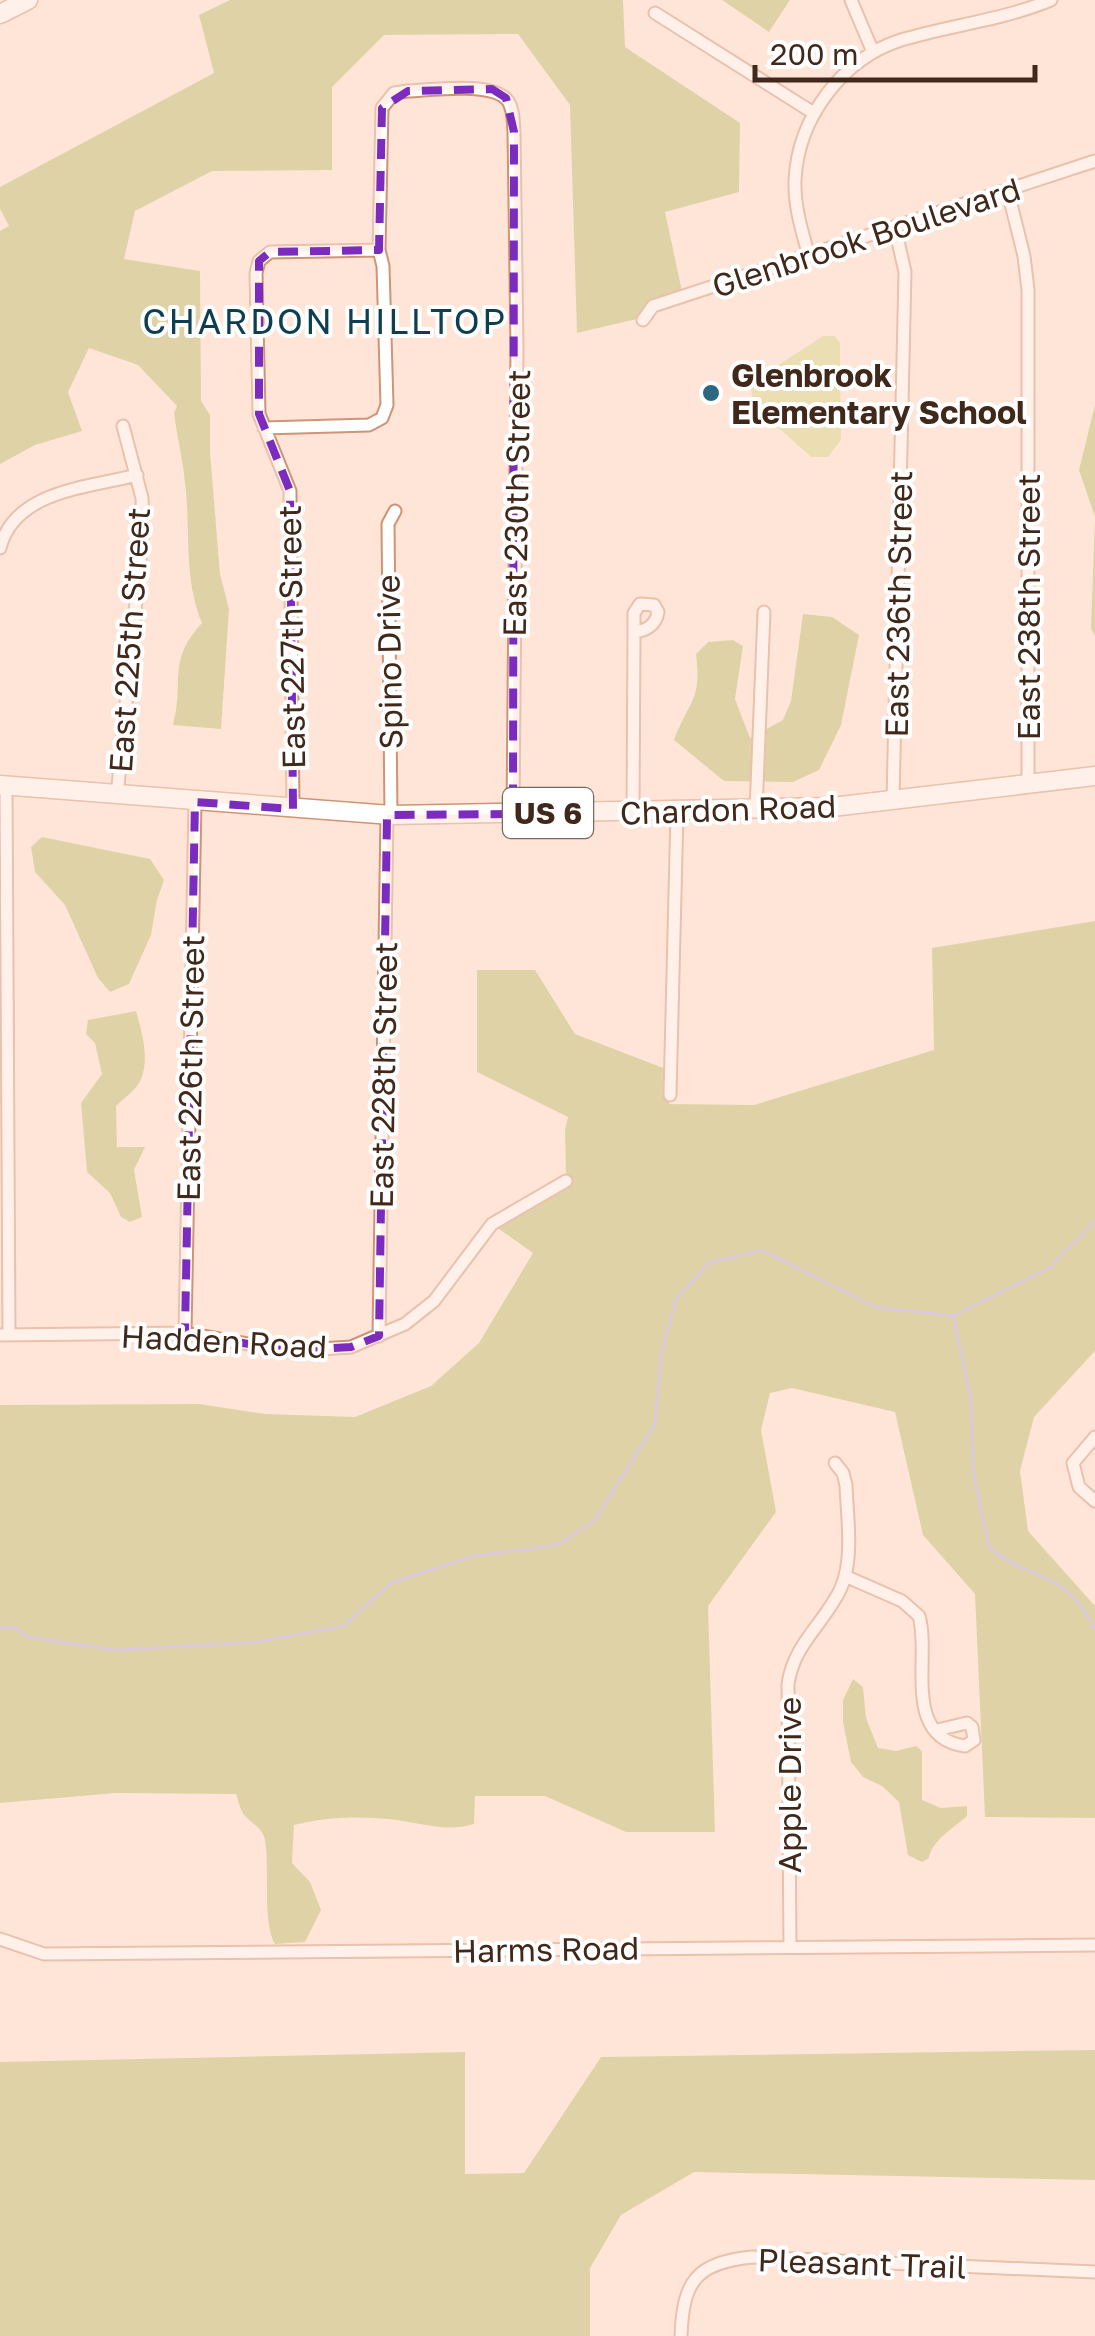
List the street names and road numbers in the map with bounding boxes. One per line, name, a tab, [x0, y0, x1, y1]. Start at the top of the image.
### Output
street label: Glenbrook Boulevard	[707, 169, 1025, 305]
street label: East 230th Street	[495, 369, 537, 637]
street label: East 236th Street	[877, 470, 919, 738]
street label: East 238th Street	[1009, 473, 1047, 741]
street label: East 227th Street	[270, 505, 312, 769]
street label: East 225th Street	[101, 506, 157, 774]
street label: Spino Drive	[368, 574, 410, 750]
street label: Chardon Road	[619, 786, 837, 832]
road number: US 6	[503, 788, 593, 838]
street label: East 226th Street	[169, 934, 211, 1202]
street label: East 228th Street	[362, 941, 404, 1209]
street label: Hadden Road	[120, 1317, 328, 1365]
street label: Apple Drive	[770, 1697, 808, 1873]
street label: Harms Road	[452, 1928, 640, 1970]
street label: Pleasant Trail	[757, 2240, 967, 2286]

